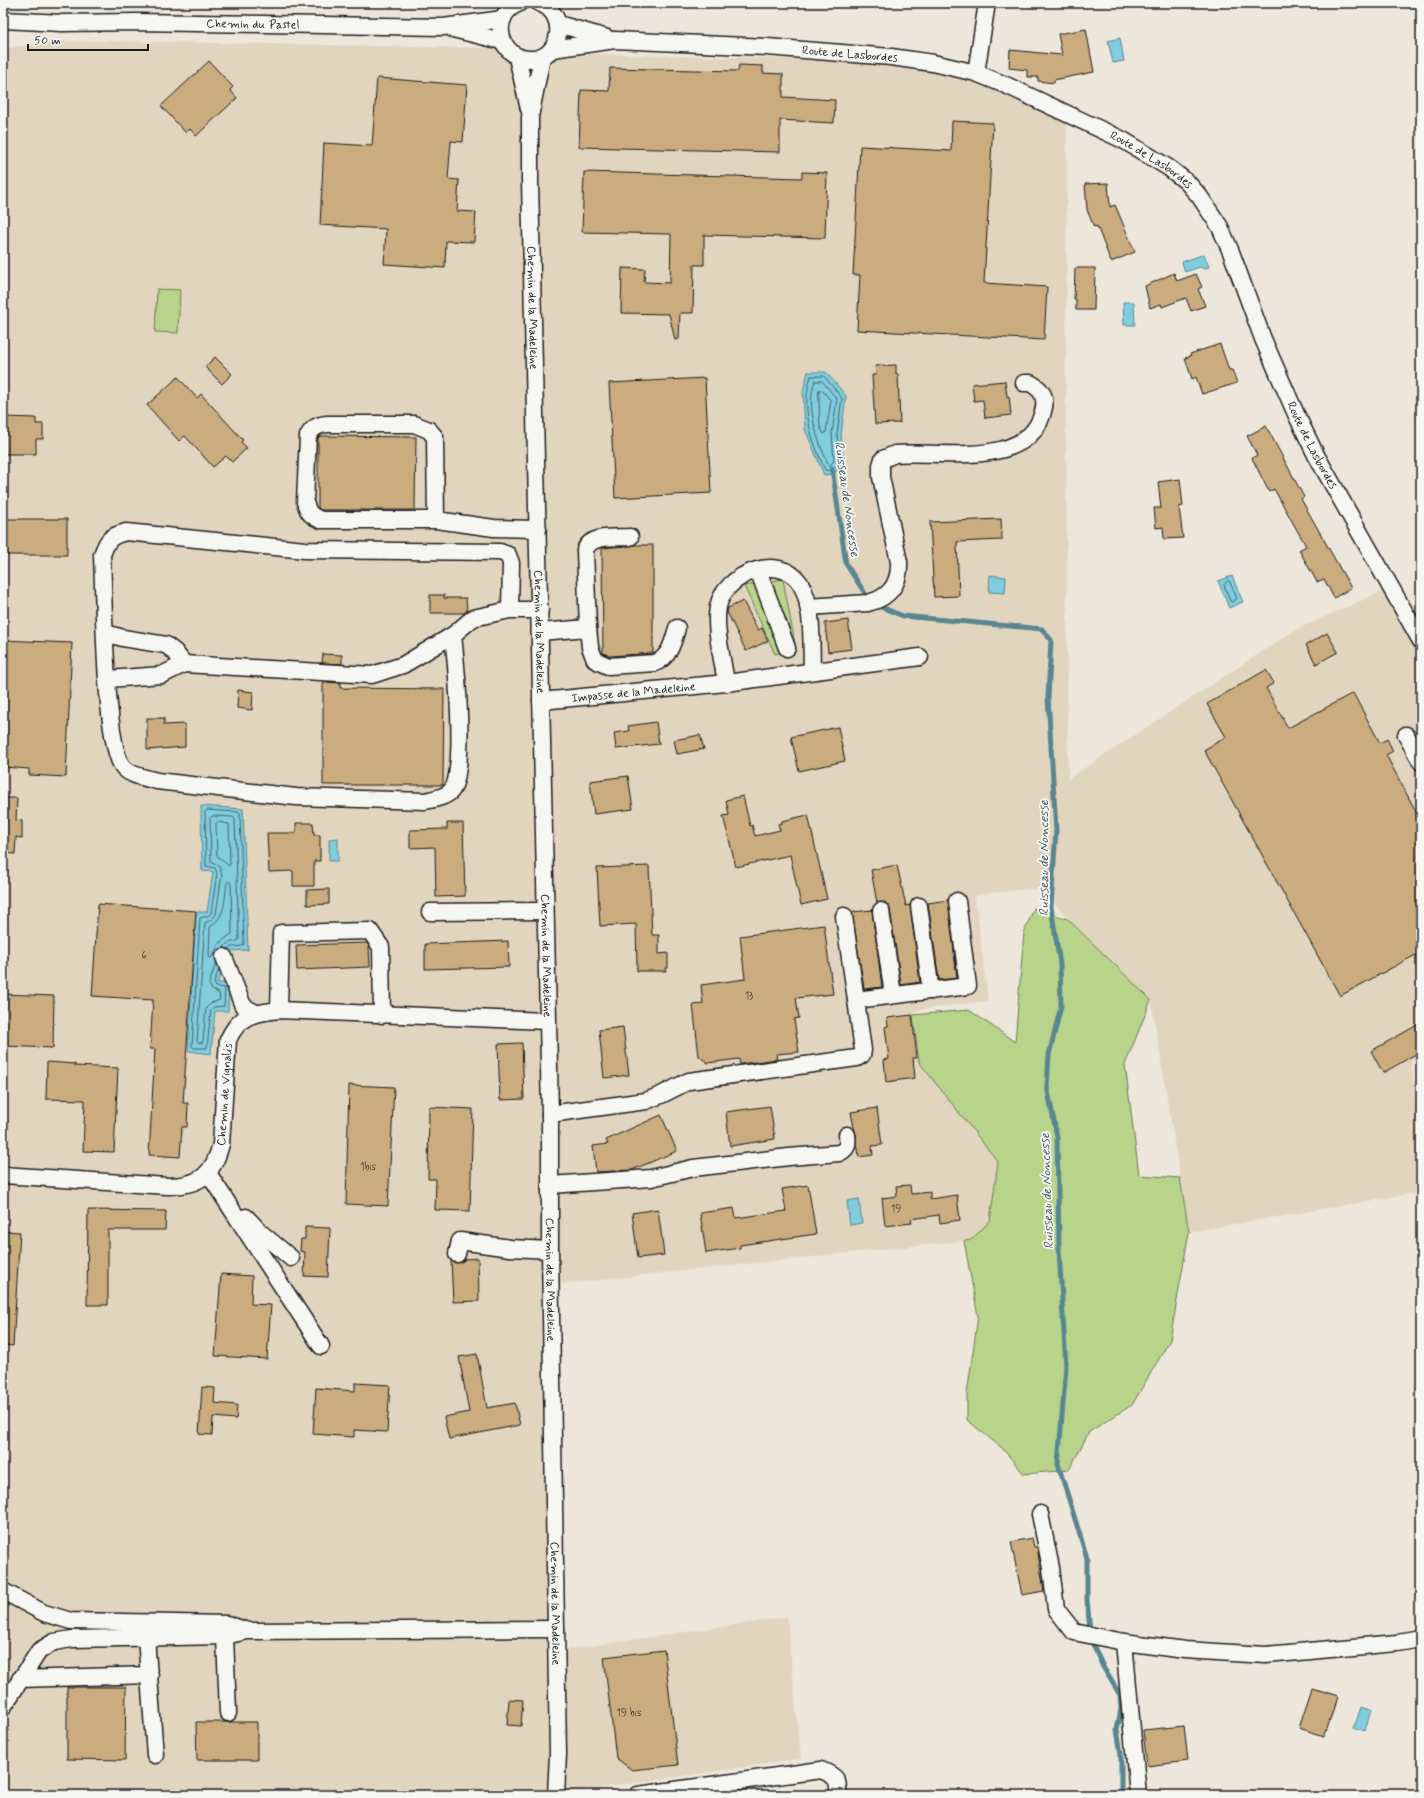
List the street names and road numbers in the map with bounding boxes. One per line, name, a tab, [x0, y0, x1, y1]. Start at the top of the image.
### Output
street label: Chemin du Pastel	[206, 16, 300, 34]
street label: Route de Lasbordes	[801, 43, 899, 67]
street label: Route de Lasbordes	[1107, 128, 1196, 193]
street label: Chemin de la Madeleine	[522, 246, 541, 370]
street label: Route de Lasbordes	[1283, 399, 1341, 492]
street label: Chemin de la Madeleine	[529, 570, 548, 694]
street label: Impasse de la Madeleine	[571, 679, 697, 707]
street label: Chemin de la Madeleine	[536, 894, 555, 1018]
street label: Chemin de Vignalis	[214, 1042, 237, 1146]
street label: Chemin de la Madeleine	[541, 1218, 558, 1342]
street label: Chemin de la Madeleine	[546, 1542, 564, 1666]

